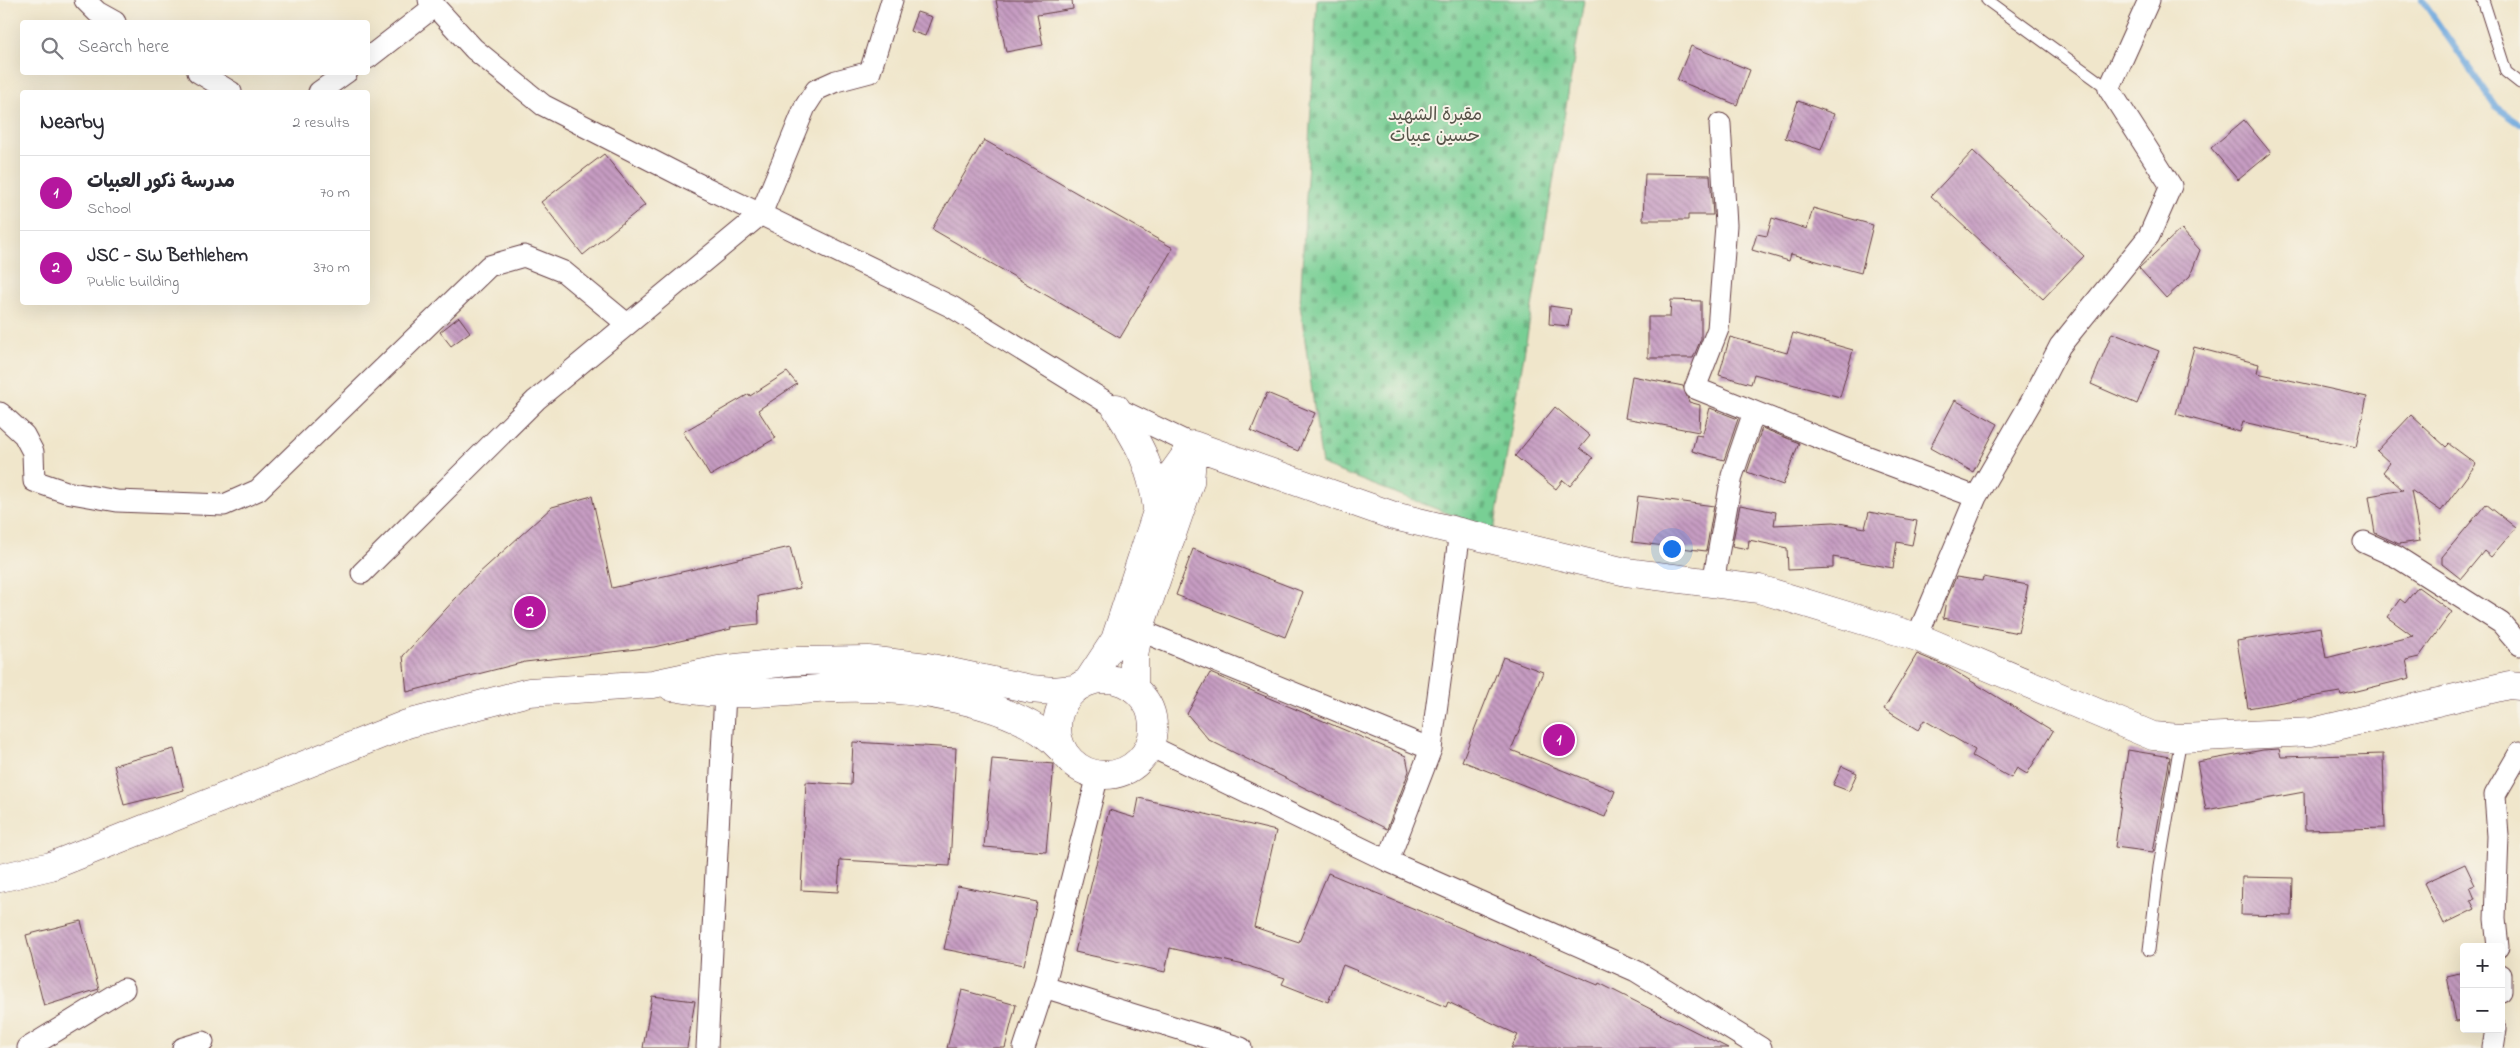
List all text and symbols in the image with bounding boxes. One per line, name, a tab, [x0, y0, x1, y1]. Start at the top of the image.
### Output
search box	[20, 20, 370, 75]
icon: search	[38, 34, 66, 62]
text: Search here	[78, 34, 169, 61]
park label: مقبرة الشهيد حسين عبيات	[1388, 103, 1482, 150]
text: Nearby	[40, 108, 104, 138]
text: 2 results	[292, 111, 350, 135]
text: مدرسة ذكور العبيات	[87, 169, 235, 196]
text: 1	[53, 181, 59, 205]
text: 70 m	[320, 181, 350, 205]
text: School	[87, 197, 131, 221]
text: JSC - SW Bethlehem	[87, 243, 248, 270]
text: 2	[52, 256, 60, 280]
text: 370 m	[313, 256, 350, 280]
text: Public building	[87, 270, 179, 294]
your location	[1659, 536, 1685, 562]
pin: 2	[514, 593, 546, 631]
pin: 1	[1543, 721, 1575, 759]
map controls	[2460, 943, 2505, 1033]
button: +	[2460, 943, 2505, 988]
button: −	[2460, 988, 2505, 1033]

